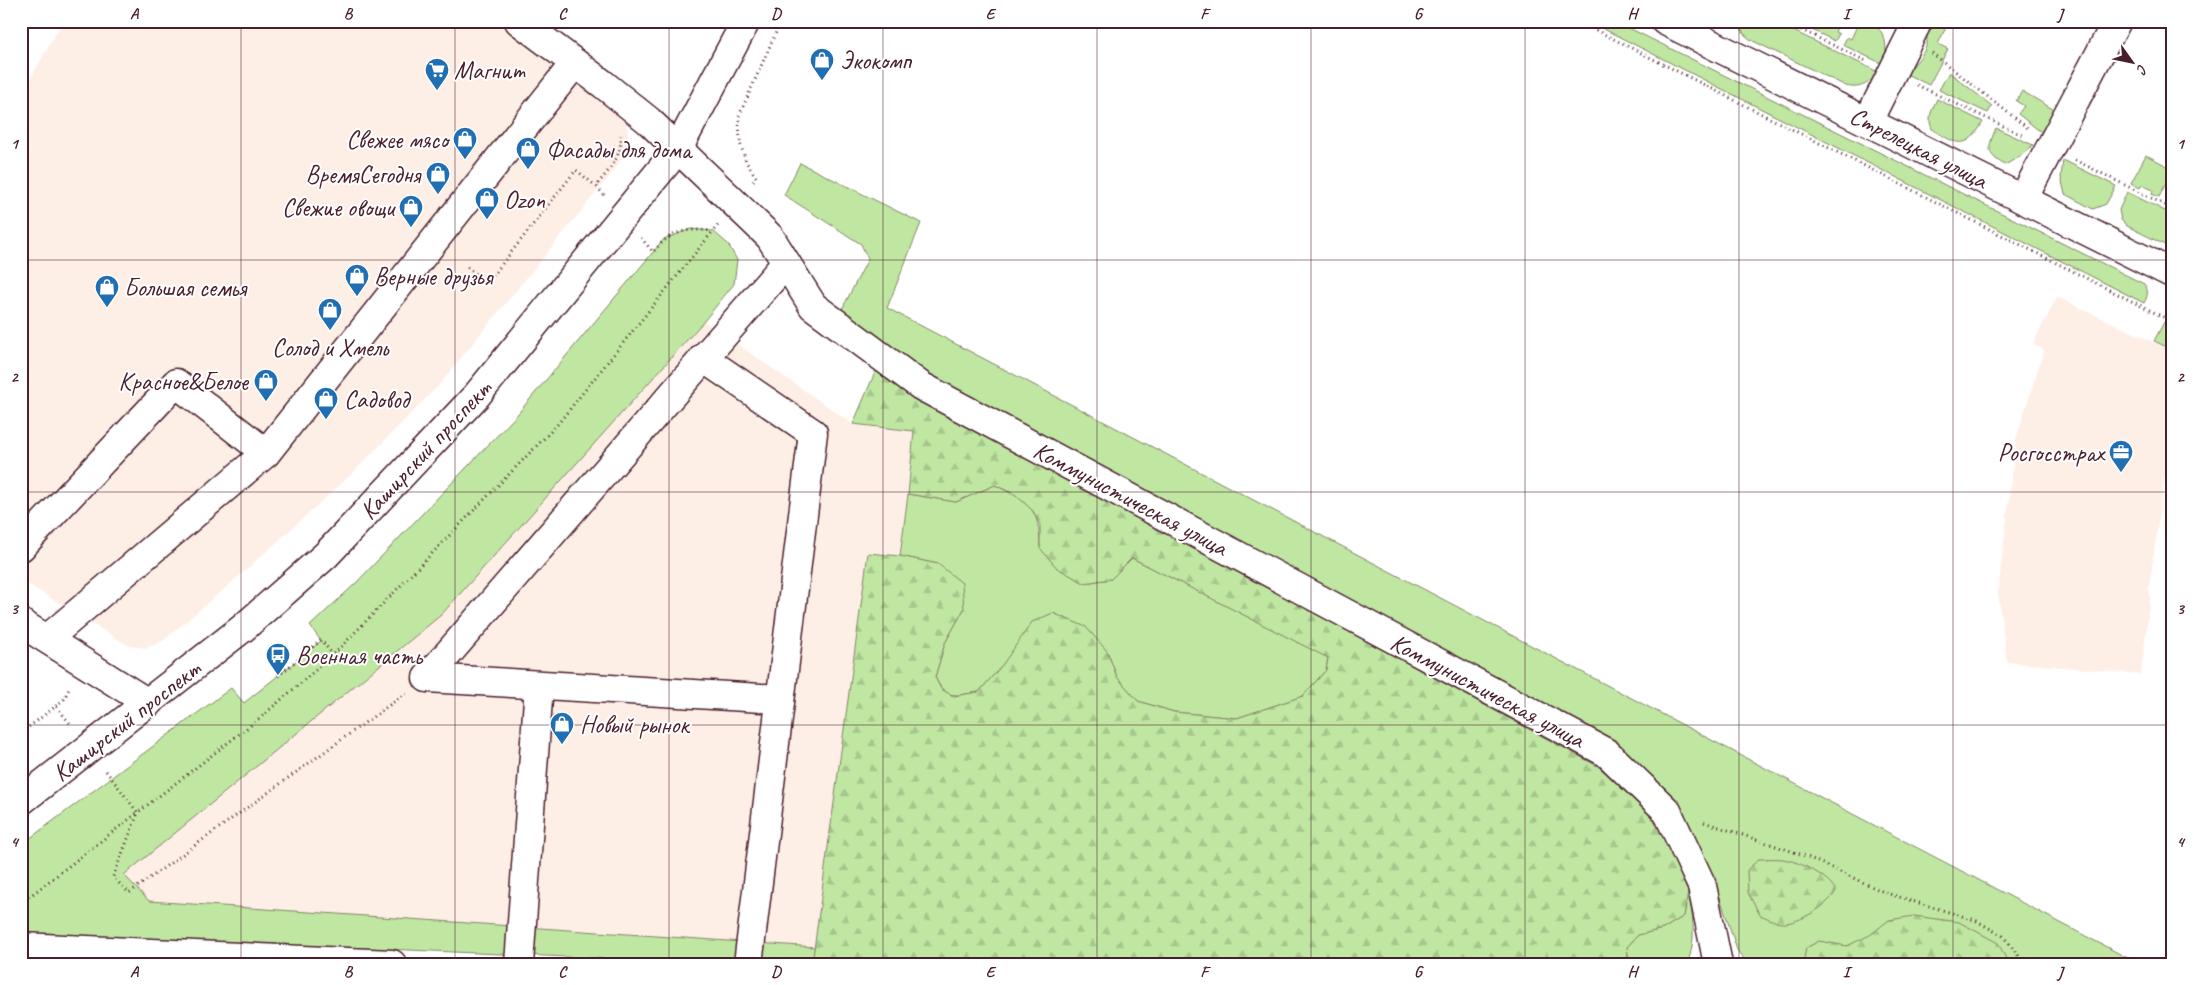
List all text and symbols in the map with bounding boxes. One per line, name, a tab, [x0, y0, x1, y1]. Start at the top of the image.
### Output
text: A	[130, 4, 140, 24]
text: B	[344, 4, 354, 24]
text: C	[558, 4, 568, 24]
text: D	[771, 4, 782, 24]
text: E	[986, 4, 997, 24]
text: F	[1200, 4, 1211, 24]
text: G	[1414, 4, 1424, 24]
text: H	[1627, 4, 1639, 24]
text: I	[1843, 4, 1853, 24]
text: J	[2056, 4, 2065, 24]
north arrow	[2106, 38, 2156, 88]
place label: Экокомп	[840, 45, 912, 77]
shop icon: Экокомп	[809, 47, 835, 81]
place label: Магнит	[454, 55, 526, 87]
supermarket icon: Магнит	[424, 57, 450, 91]
text: С	[2132, 61, 2151, 78]
street label: Стрелецкая улица	[1844, 100, 1995, 197]
place label: Свежее мясо	[346, 124, 451, 156]
shop icon: Свежее мясо	[452, 126, 478, 160]
text: 1	[10, 134, 19, 154]
place label: Фасады для дома	[546, 134, 694, 166]
text: 1	[2176, 134, 2185, 154]
shop icon: Фасады для дома	[515, 136, 541, 170]
place label: ВремяСегодня	[306, 159, 422, 191]
shop icon: ВремяСегодня	[425, 161, 451, 195]
place label: Ozon	[504, 184, 546, 216]
shop icon: Ozon	[474, 186, 500, 220]
place label: Свежие овощи	[282, 192, 396, 224]
shop icon: Свежие овощи	[398, 194, 424, 228]
place label: Верные друзья	[374, 261, 495, 293]
shop icon: Верные друзья	[344, 263, 370, 297]
place label: Большая семья	[124, 272, 248, 304]
shop icon: Большая семья	[94, 274, 120, 308]
shop icon: Солод и Хмель	[317, 297, 343, 331]
place label: Солод и Хмель	[272, 332, 390, 364]
place label: Красное&Белое	[119, 366, 250, 398]
text: 2	[10, 367, 19, 387]
text: 2	[2176, 367, 2185, 387]
shop icon: Красное&Белое	[253, 368, 279, 402]
street label: Каширский проспект	[353, 372, 499, 526]
place label: Садовод	[344, 384, 412, 416]
shop icon: Садовод	[313, 386, 339, 420]
street label: Коммунистическая улица	[1028, 434, 1235, 564]
place label: Росгосстрах	[1998, 437, 2106, 469]
office icon: Росгосстрах	[2108, 439, 2134, 473]
text: 3	[10, 599, 19, 619]
text: 3	[2176, 599, 2185, 619]
street label: Коммунистическая улица	[1385, 626, 1592, 756]
place label: Военная часть	[296, 640, 424, 672]
bus stop icon: Военная часть	[265, 642, 291, 676]
street label: Каширский проспект	[46, 652, 208, 789]
place label: Новый рынок	[580, 709, 690, 741]
shop icon: Новый рынок	[549, 711, 575, 745]
text: 4	[10, 832, 19, 852]
text: 4	[2176, 832, 2185, 852]
text: A	[130, 962, 140, 982]
text: B	[344, 962, 354, 982]
text: C	[558, 962, 568, 982]
text: D	[771, 962, 782, 982]
text: E	[986, 962, 997, 982]
text: F	[1200, 962, 1211, 982]
text: G	[1414, 962, 1424, 982]
text: H	[1627, 962, 1639, 982]
text: I	[1843, 962, 1853, 982]
text: J	[2056, 962, 2065, 982]

